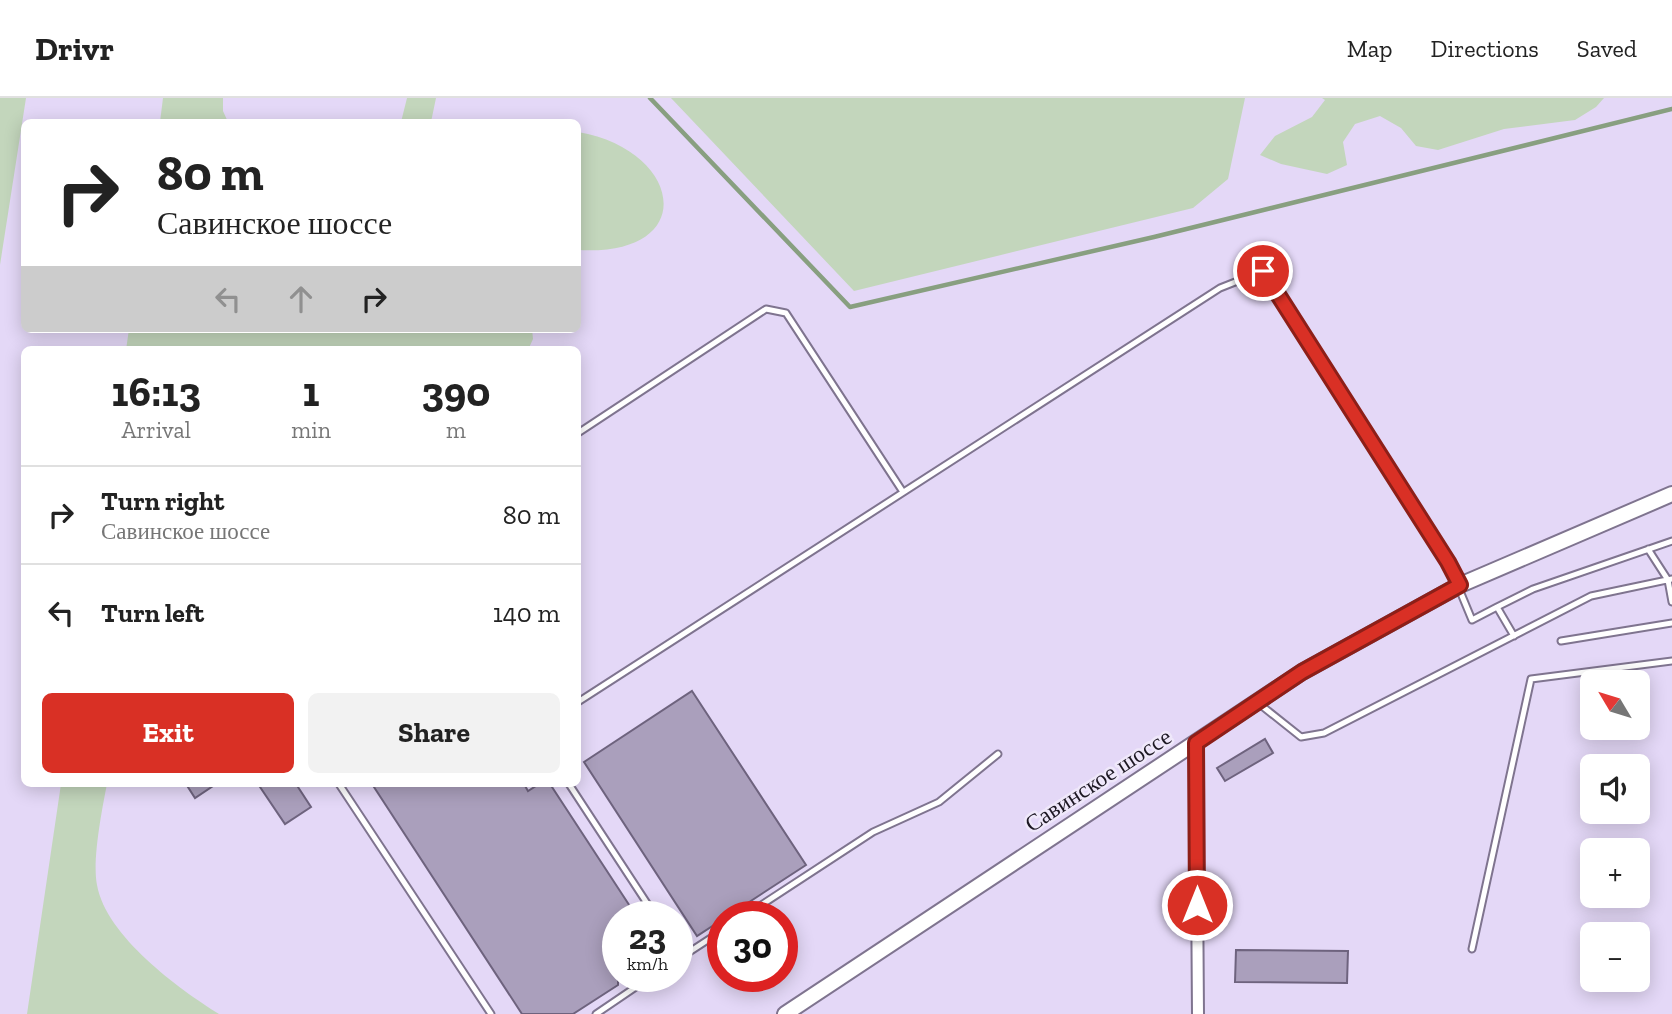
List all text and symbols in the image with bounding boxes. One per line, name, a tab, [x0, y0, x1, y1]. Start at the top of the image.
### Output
text: Drivr	[35, 29, 114, 68]
text: Map	[1347, 34, 1393, 63]
text: Directions	[1431, 34, 1539, 63]
text: Saved	[1577, 34, 1637, 63]
text: 80 m	[157, 144, 264, 203]
icon: right	[42, 147, 133, 238]
text: Савинское шоссе	[157, 204, 392, 242]
pin	[1233, 241, 1293, 301]
icon: arrive	[1244, 252, 1282, 290]
icon: left	[209, 280, 247, 318]
icon: ahead	[282, 280, 320, 318]
icon: right	[355, 280, 393, 318]
text: 16:13	[112, 366, 201, 417]
text: 1	[303, 366, 320, 417]
text: 390	[421, 366, 490, 417]
text: Arrival	[122, 416, 191, 444]
text: min	[291, 416, 331, 444]
text: m	[446, 416, 466, 444]
text: Turn right	[101, 485, 224, 517]
icon: right	[42, 496, 80, 534]
text: 80 m	[503, 499, 560, 531]
text: Савинское шоссе	[101, 517, 270, 545]
icon: left	[42, 594, 80, 632]
text: Turn left	[101, 597, 204, 629]
text: 140 m	[493, 597, 560, 629]
north arrow	[1580, 670, 1650, 740]
map controls	[1580, 670, 1650, 992]
button: Exit	[42, 693, 294, 773]
button: Share	[308, 693, 560, 773]
street label: Савинское шоссе	[1019, 722, 1177, 838]
button: sound	[1580, 754, 1650, 824]
button: +	[1580, 838, 1650, 908]
position arrow	[1160, 868, 1234, 942]
speed limit sign: 30	[707, 901, 798, 992]
text: 23	[629, 916, 666, 958]
button: −	[1580, 922, 1650, 992]
text: km/h	[627, 953, 668, 975]

